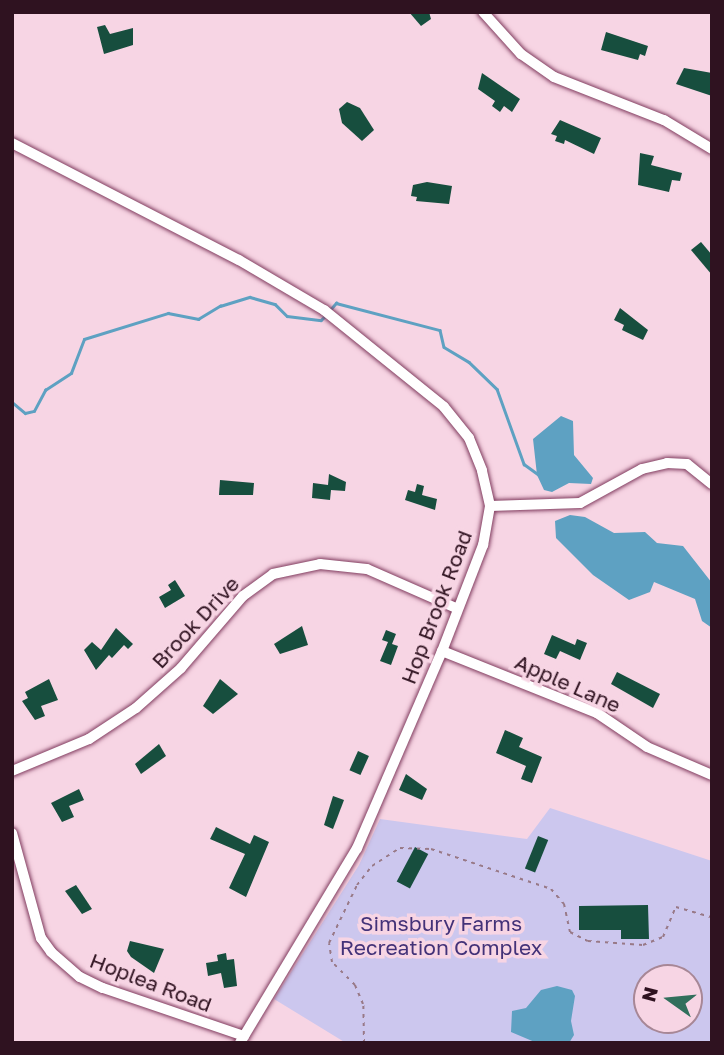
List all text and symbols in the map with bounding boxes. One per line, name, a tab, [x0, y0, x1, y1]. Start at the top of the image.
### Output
street label: Hop Brook Road	[395, 527, 477, 687]
street label: Brook Drive	[146, 571, 244, 673]
street label: Apple Lane	[511, 649, 625, 717]
park label: Simsbury Farms Recreation Complex	[340, 910, 542, 960]
street label: Hoplea Road	[86, 947, 216, 1017]
north arrow	[633, 964, 703, 1034]
text: N	[636, 984, 662, 1004]

